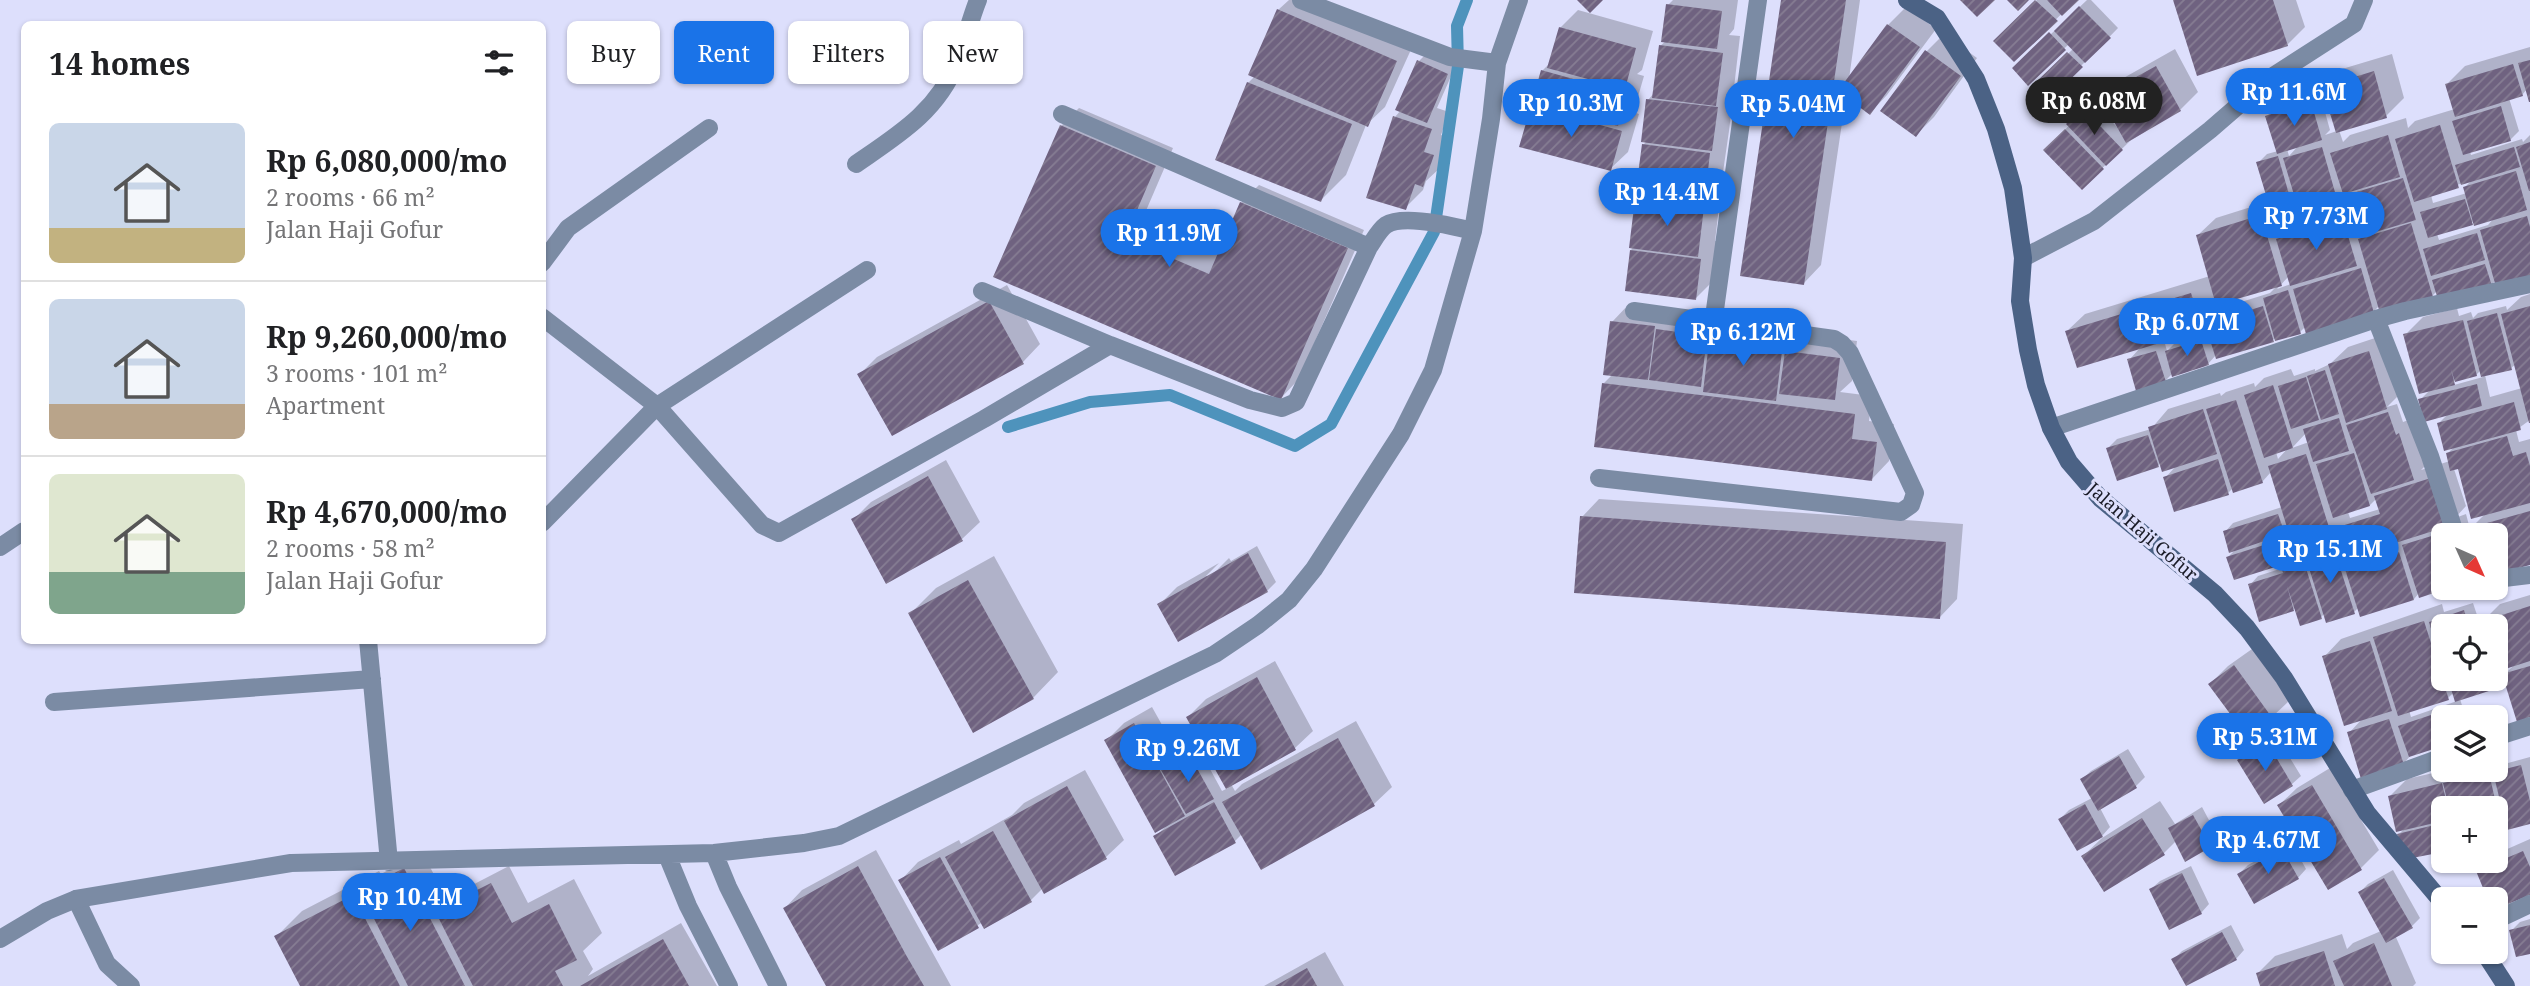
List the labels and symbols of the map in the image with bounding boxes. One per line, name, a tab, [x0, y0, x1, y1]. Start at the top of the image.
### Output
pin: Rp 11.6M	[2222, 68, 2366, 128]
pin: Rp 6.08M	[2022, 78, 2166, 137]
pin: Rp 10.3M	[1499, 80, 1643, 139]
pin: Rp 5.04M	[1721, 80, 1865, 140]
pin: Rp 14.4M	[1595, 168, 1739, 228]
pin: Rp 7.73M	[2244, 192, 2388, 252]
pin: Rp 11.9M	[1097, 210, 1241, 269]
pin: Rp 6.07M	[2115, 298, 2259, 358]
pin: Rp 6.12M	[1671, 308, 1815, 368]
street label: Jalan Haji Gofur	[2082, 476, 2204, 586]
north arrow	[2431, 523, 2508, 600]
pin: Rp 15.1M	[2258, 526, 2402, 585]
pin: Rp 5.31M	[2193, 714, 2337, 773]
pin: Rp 9.26M	[1116, 724, 1260, 784]
pin: Rp 4.67M	[2196, 816, 2340, 876]
pin: Rp 10.4M	[338, 874, 482, 933]

